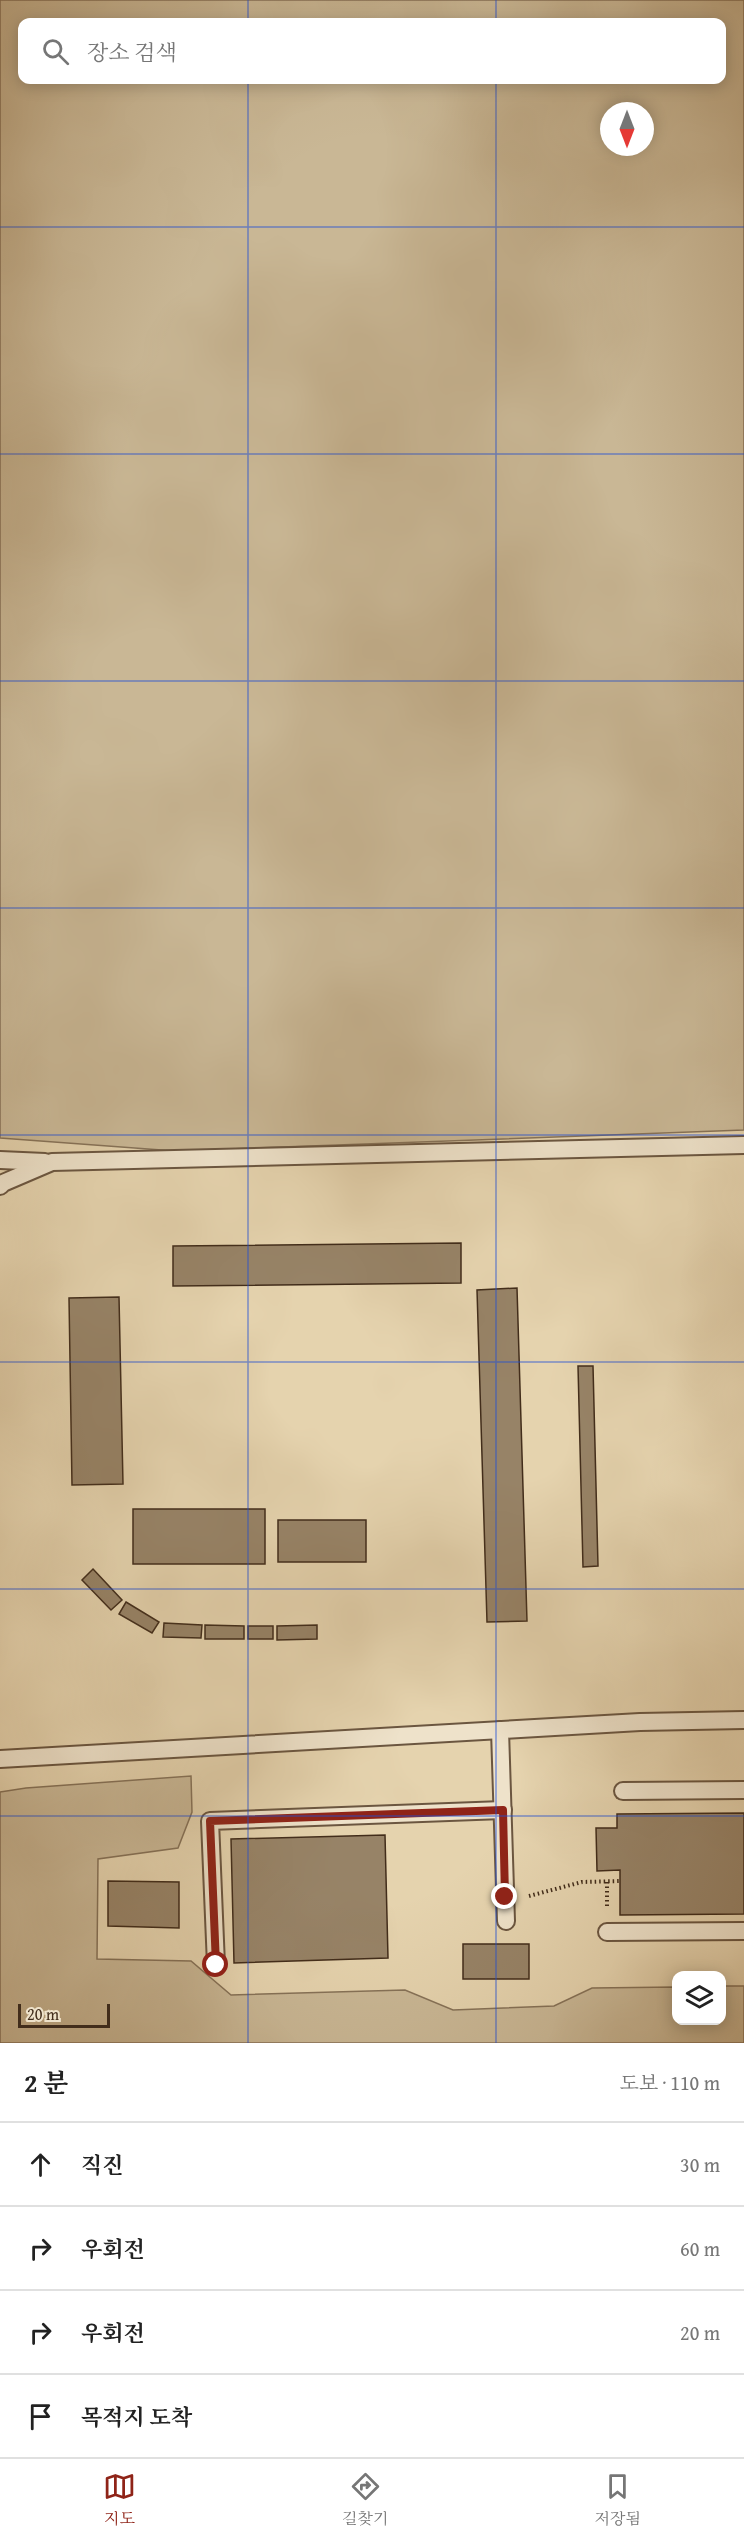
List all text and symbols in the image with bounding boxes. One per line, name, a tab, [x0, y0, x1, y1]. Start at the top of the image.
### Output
search box	[18, 18, 726, 84]
icon: search	[39, 35, 72, 68]
text: 장소 검색	[87, 36, 177, 68]
north arrow	[600, 102, 654, 156]
route end	[491, 1883, 517, 1909]
route start	[202, 1951, 228, 1977]
map controls	[672, 1971, 726, 2025]
button: layers	[672, 1971, 726, 2025]
scale bar	[18, 2001, 110, 2028]
text: 20 m	[27, 2002, 59, 2026]
text: 2 분	[24, 2063, 68, 2102]
text: 도보 · 110 m	[620, 2068, 720, 2097]
icon: ahead	[24, 2148, 57, 2181]
text: 직진	[81, 2149, 124, 2181]
text: 30 m	[680, 2150, 720, 2179]
icon: right	[24, 2232, 57, 2265]
text: 우회전	[81, 2233, 145, 2265]
text: 60 m	[680, 2234, 720, 2263]
icon: right	[24, 2316, 57, 2349]
text: 우회전	[81, 2317, 145, 2349]
text: 20 m	[680, 2318, 720, 2347]
icon: arrive	[24, 2400, 57, 2433]
text: 목적지 도착	[81, 2401, 192, 2433]
tab: 지도	[103, 2470, 136, 2530]
tab: 길찾기	[342, 2470, 388, 2530]
tab: 저장됨	[595, 2470, 641, 2530]

